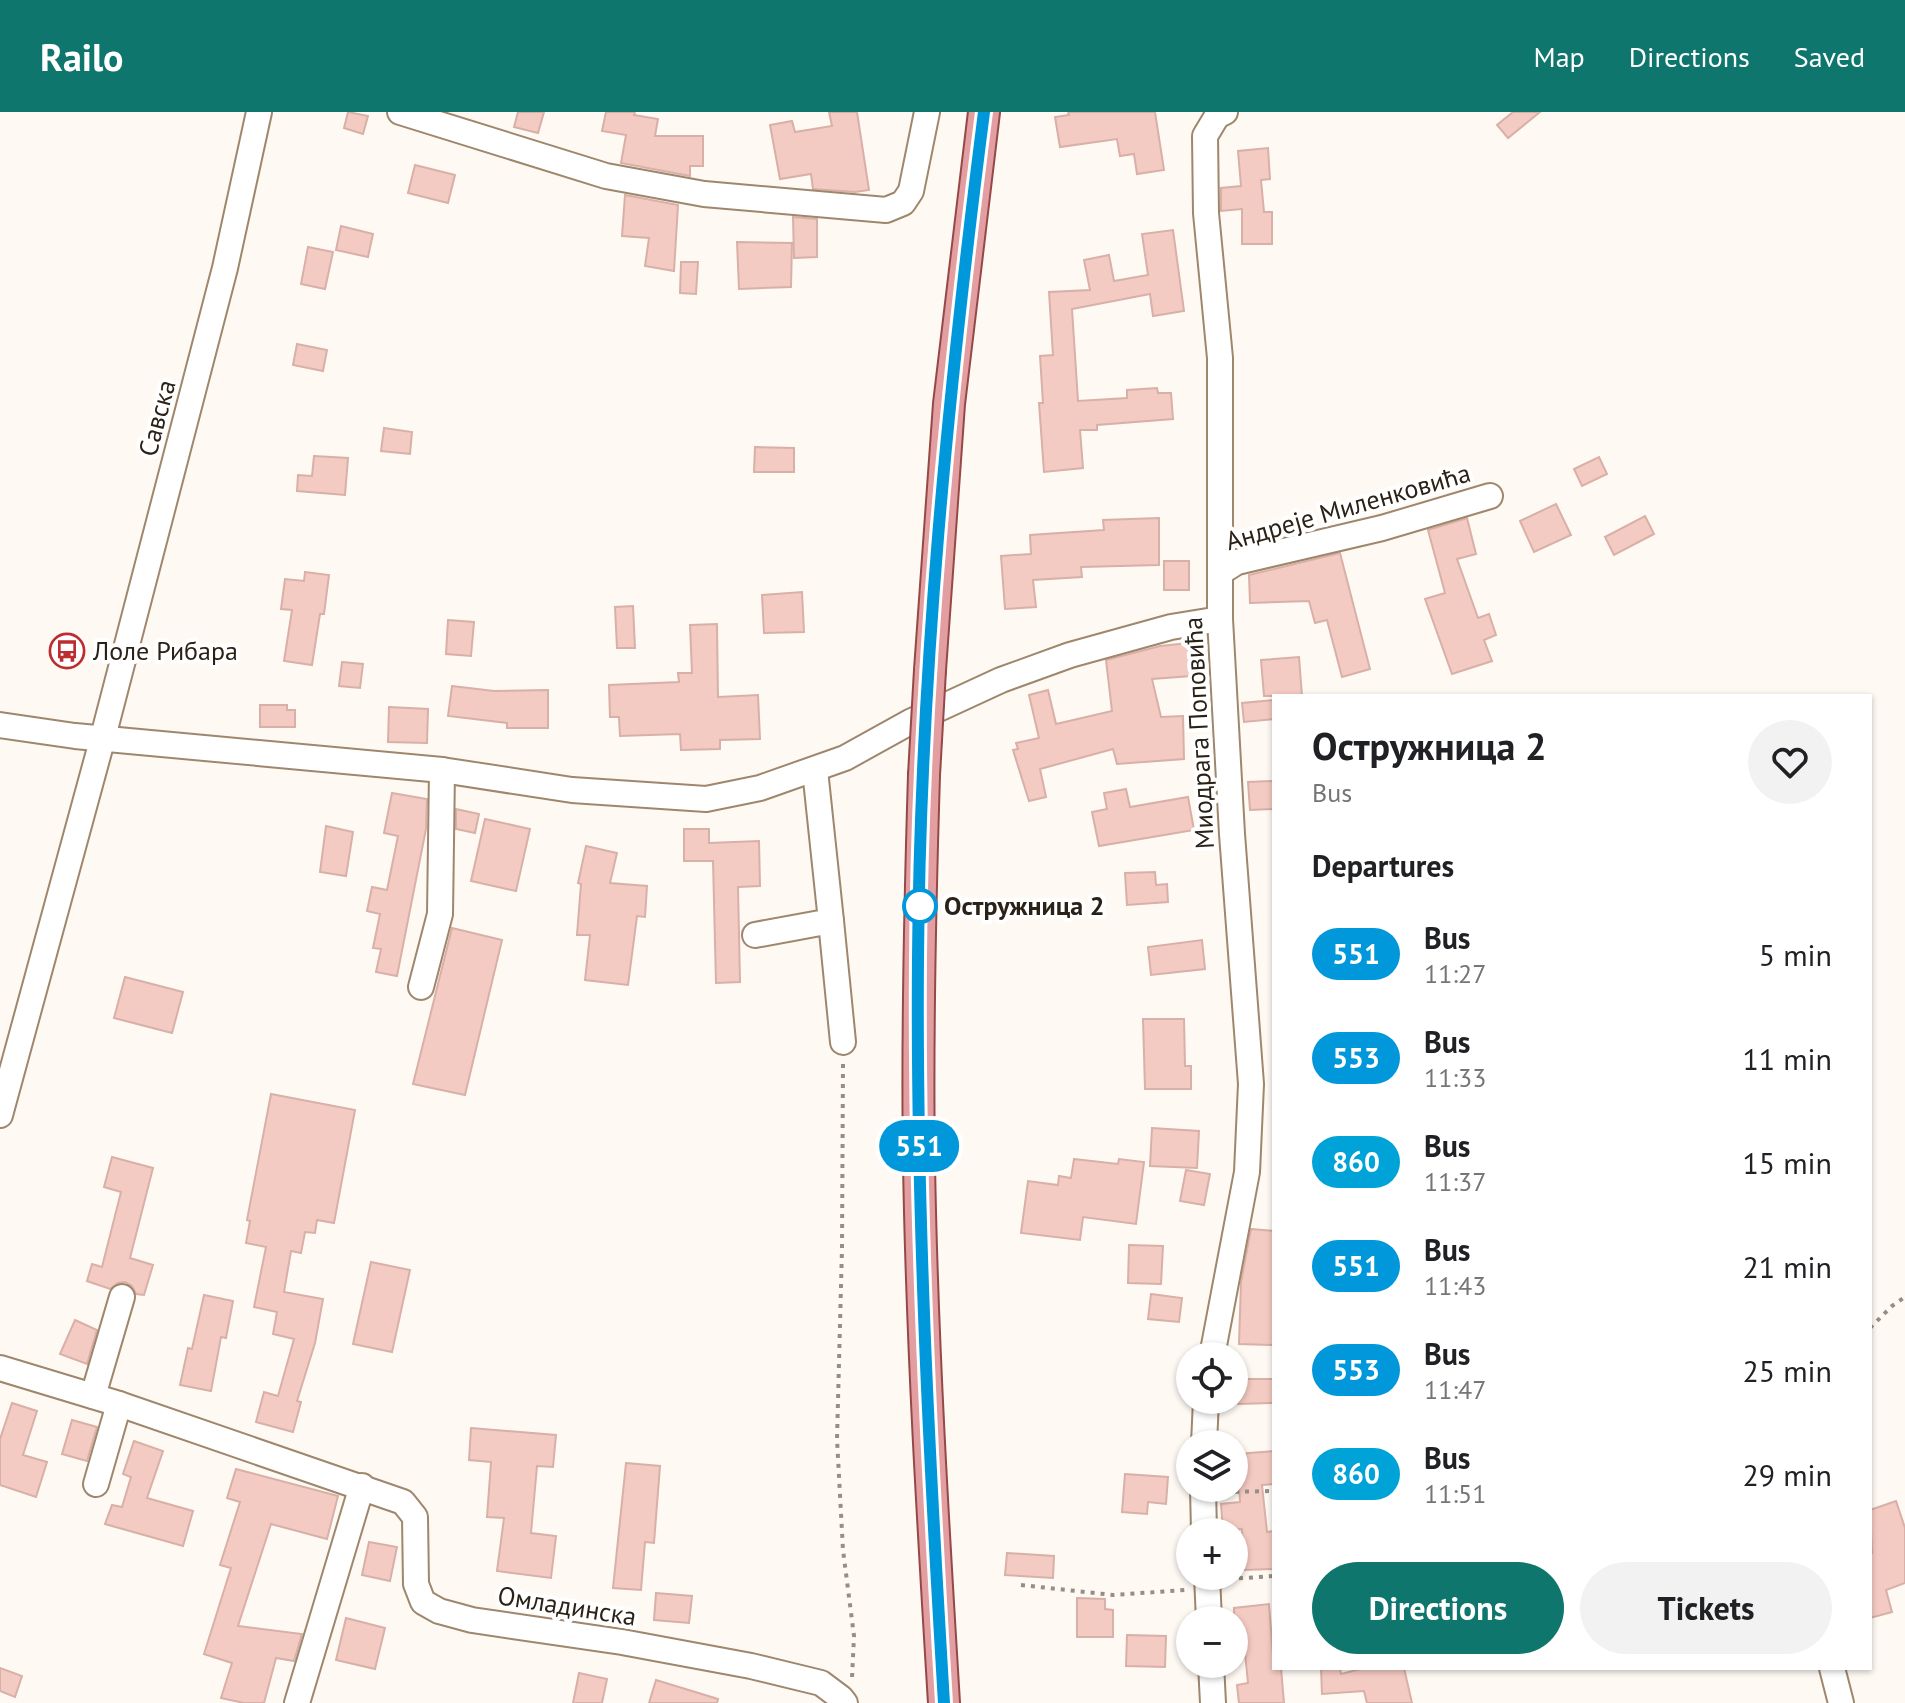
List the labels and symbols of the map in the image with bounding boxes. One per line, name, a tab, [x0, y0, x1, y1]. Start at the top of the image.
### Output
street label: Савска	[131, 376, 183, 460]
street label: Андреје Миленковића	[1222, 456, 1474, 557]
street label: Миодрага Поповића	[1176, 616, 1221, 850]
bus stop icon: Лоле Рибара	[48, 632, 86, 670]
place label: Лоле Рибара	[92, 634, 238, 667]
marker: Остружница 2	[903, 889, 937, 923]
place label: Остружница 2	[944, 889, 1104, 922]
line badge: 551	[873, 1120, 965, 1172]
street label: Омладинска	[495, 1578, 639, 1633]

